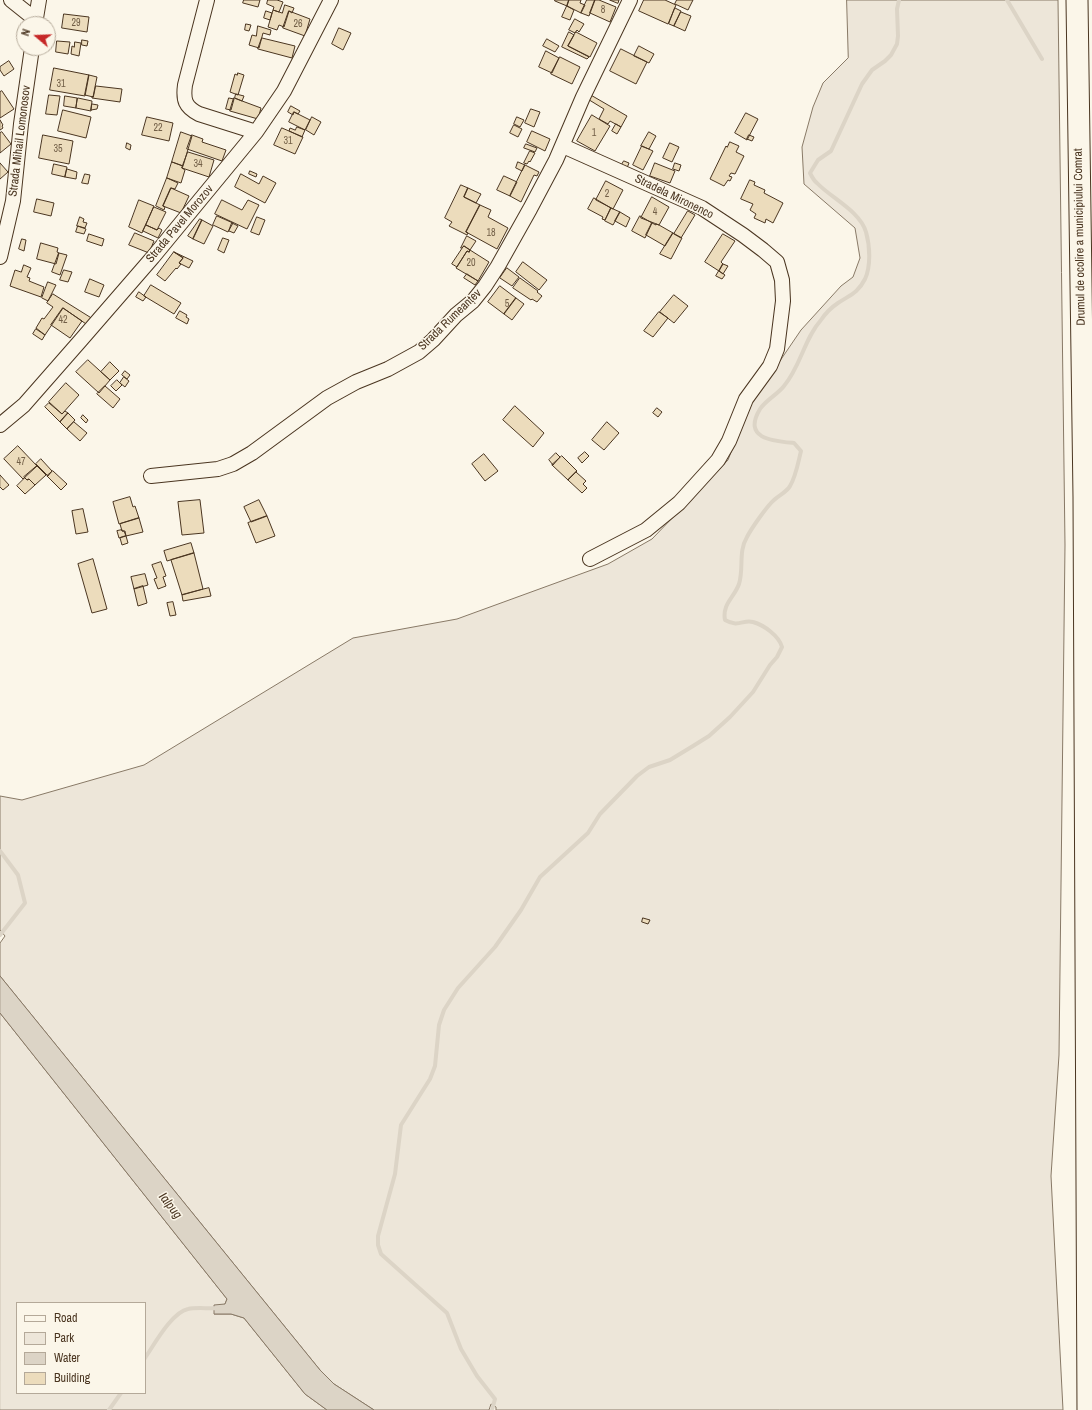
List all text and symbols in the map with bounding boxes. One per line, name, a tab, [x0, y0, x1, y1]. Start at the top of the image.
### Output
house number: 8	[601, 4, 605, 16]
north arrow	[16, 16, 56, 56]
house number: 29	[71, 17, 81, 29]
house number: 26	[293, 18, 303, 30]
text: N	[18, 27, 33, 38]
house number: 31	[56, 78, 66, 90]
street label: Strada Mihail Lomonosov	[6, 84, 34, 198]
house number: 22	[153, 122, 163, 134]
house number: 1	[592, 127, 596, 139]
house number: 31	[283, 135, 293, 147]
house number: 35	[53, 143, 63, 155]
street label: Drumul de ocolire a municipiului Comrat	[1071, 148, 1089, 326]
house number: 34	[193, 158, 203, 170]
street label: Stradela Mironenco	[632, 172, 716, 222]
street label: Strada Pavel Morozov	[143, 182, 217, 266]
house number: 2	[605, 188, 609, 200]
house number: 4	[653, 206, 657, 218]
house number: 18	[486, 227, 496, 239]
house number: 20	[466, 257, 476, 269]
street label: Strada Rumeanțev	[415, 286, 485, 354]
house number: 5	[505, 298, 509, 310]
house number: 42	[58, 314, 68, 326]
house number: 47	[16, 456, 26, 468]
water label: Ialpug	[155, 1190, 185, 1222]
legend	[16, 1302, 146, 1394]
text: Road	[54, 1310, 78, 1326]
text: Park	[54, 1330, 74, 1346]
text: Water	[54, 1350, 80, 1366]
text: Building	[54, 1370, 90, 1386]

